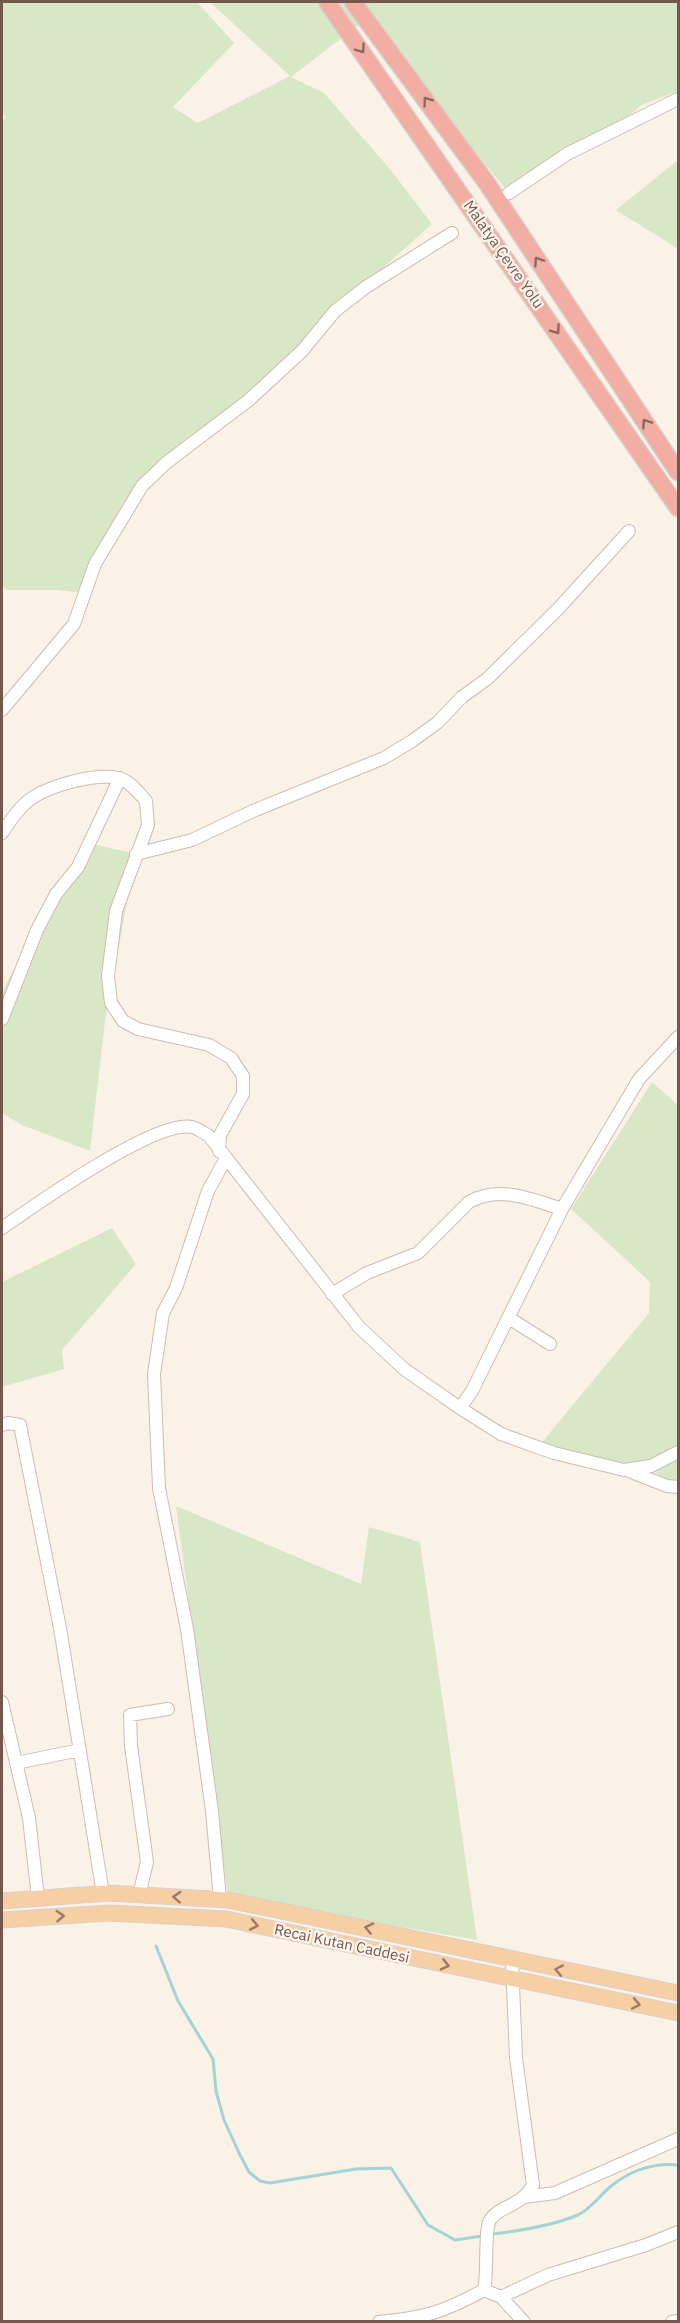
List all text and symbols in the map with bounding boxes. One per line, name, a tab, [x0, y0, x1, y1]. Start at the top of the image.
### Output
one-way arrow	[354, 43, 365, 54]
one-way arrow	[423, 97, 434, 108]
street label: Malatya Çevre Yolu	[460, 196, 548, 312]
one-way arrow	[535, 256, 546, 267]
one-way arrow	[549, 323, 560, 334]
one-way arrow	[642, 419, 653, 430]
one-way arrow	[172, 1890, 181, 1903]
one-way arrow	[55, 1910, 64, 1923]
one-way arrow	[249, 1918, 259, 1931]
street label: Recai Kutan Caddesi	[273, 1919, 411, 1967]
one-way arrow	[364, 1923, 374, 1936]
one-way arrow	[440, 1958, 450, 1971]
one-way arrow	[555, 1964, 565, 1977]
one-way arrow	[630, 1997, 640, 2010]

